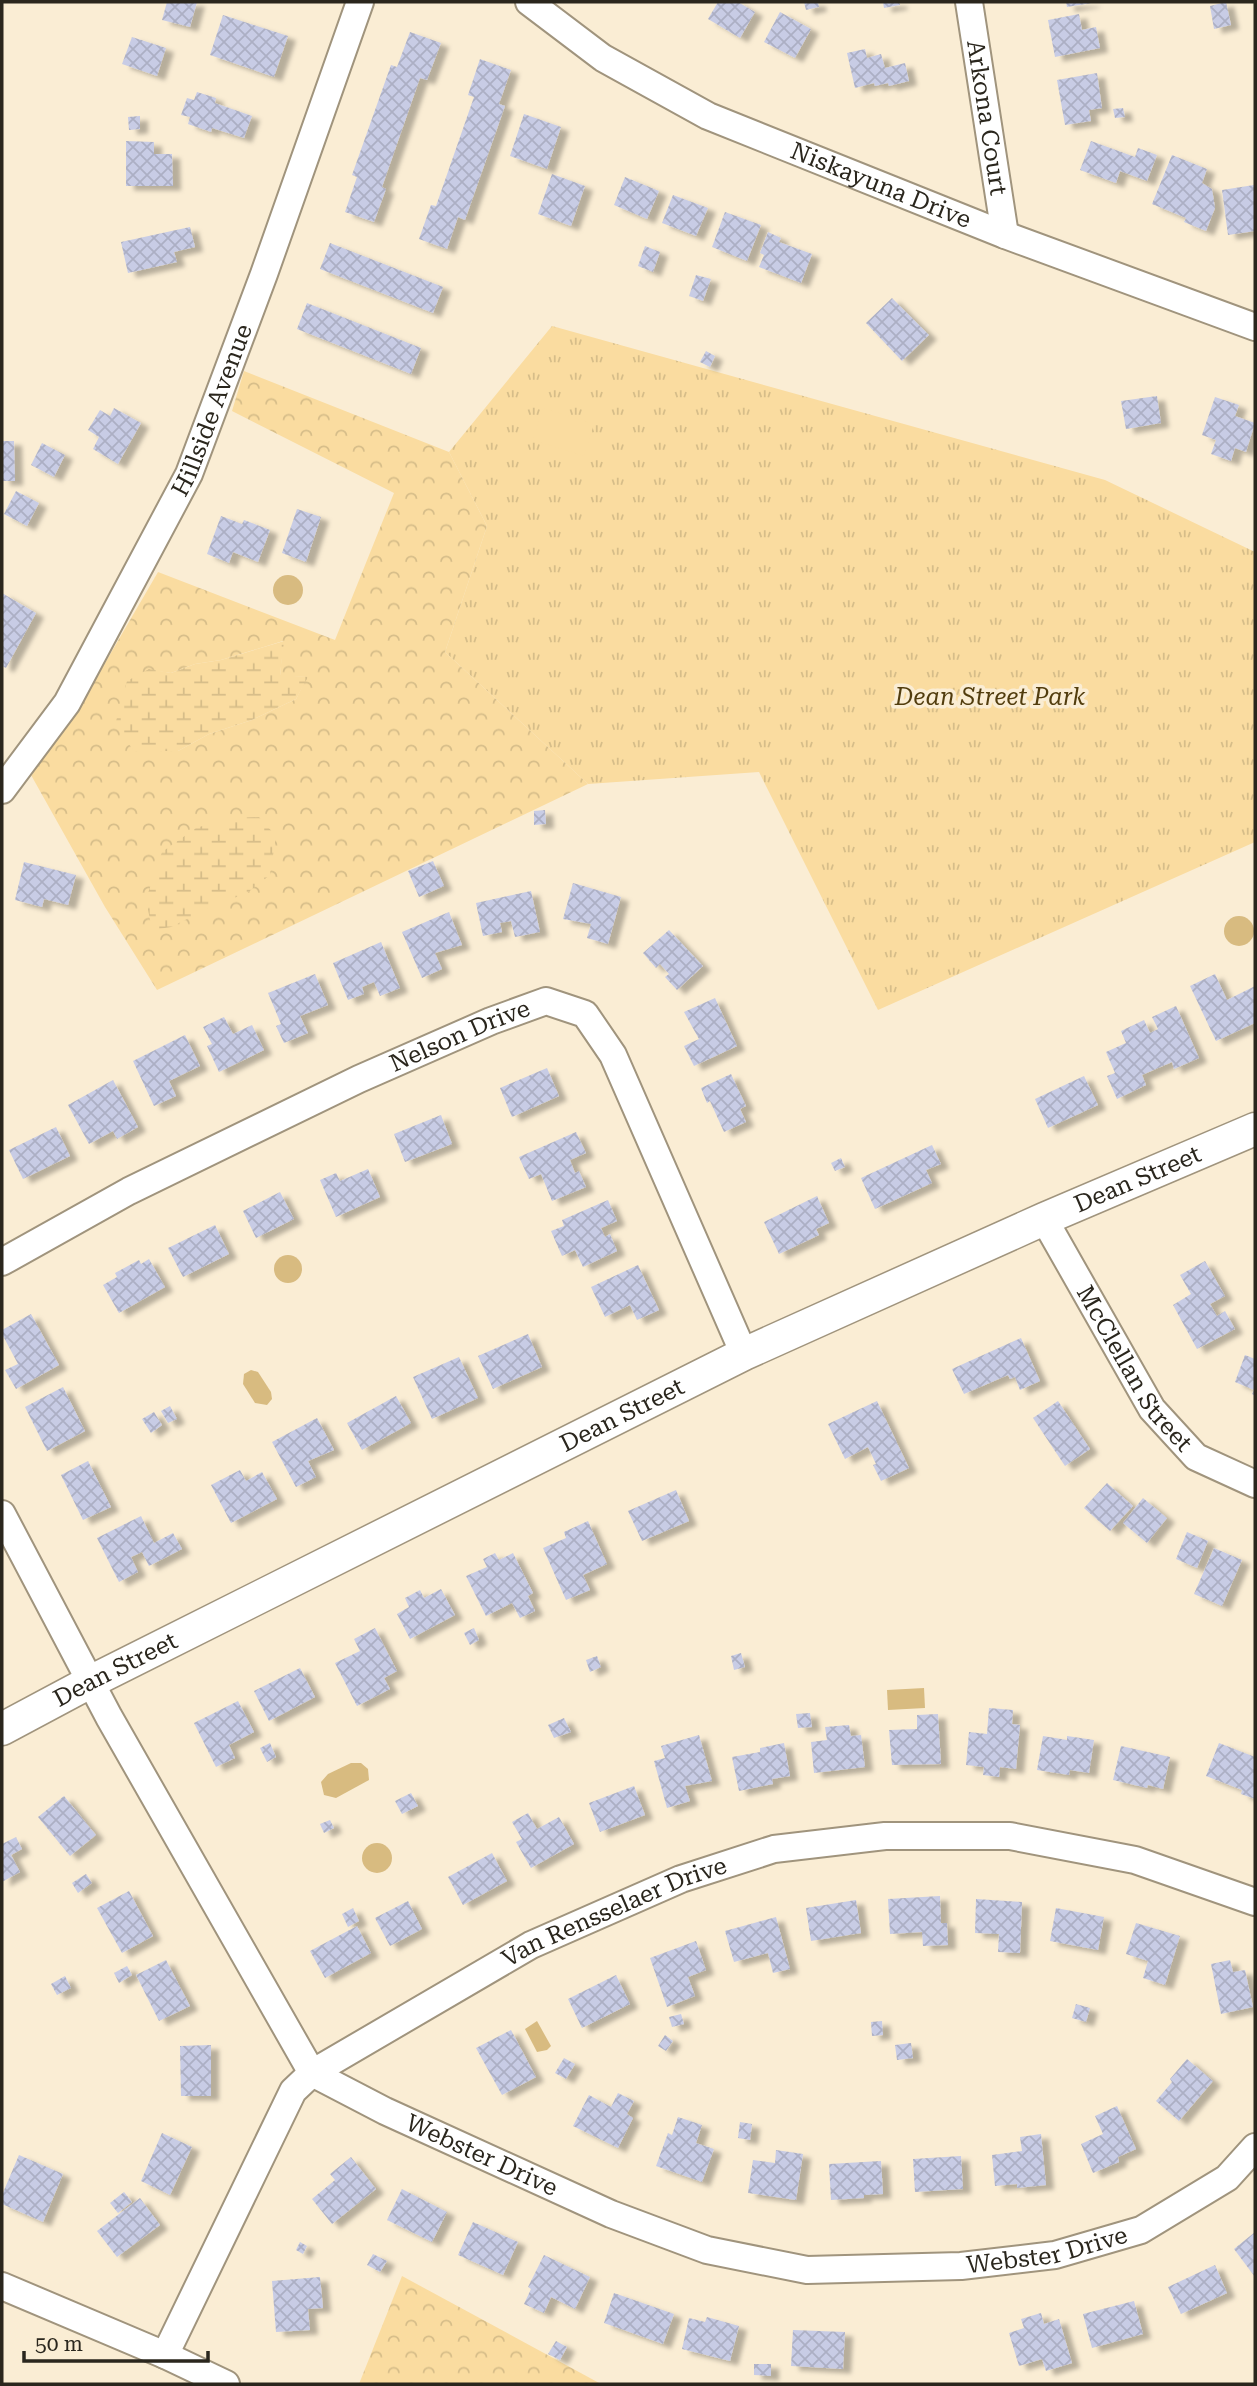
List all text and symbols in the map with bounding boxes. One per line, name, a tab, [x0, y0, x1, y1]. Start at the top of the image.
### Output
street label: Arkona Court	[961, 38, 1013, 197]
street label: Niskayuna Drive	[787, 137, 975, 234]
street label: Hillside Avenue	[166, 320, 258, 501]
park label: Dean Street Park	[894, 683, 1085, 711]
street label: Nelson Drive	[385, 994, 534, 1078]
street label: Dean Street	[1070, 1140, 1205, 1219]
street label: McClellan Street	[1071, 1281, 1198, 1457]
street label: Dean Street	[555, 1372, 689, 1458]
street label: Dean Street	[49, 1627, 182, 1713]
street label: Van Rensselaer Drive	[497, 1851, 730, 1973]
street label: Webster Drive	[402, 2108, 562, 2202]
street label: Webster Drive	[965, 2221, 1131, 2279]
scale bar	[24, 2320, 208, 2364]
text: 50 m	[35, 2332, 83, 2356]

